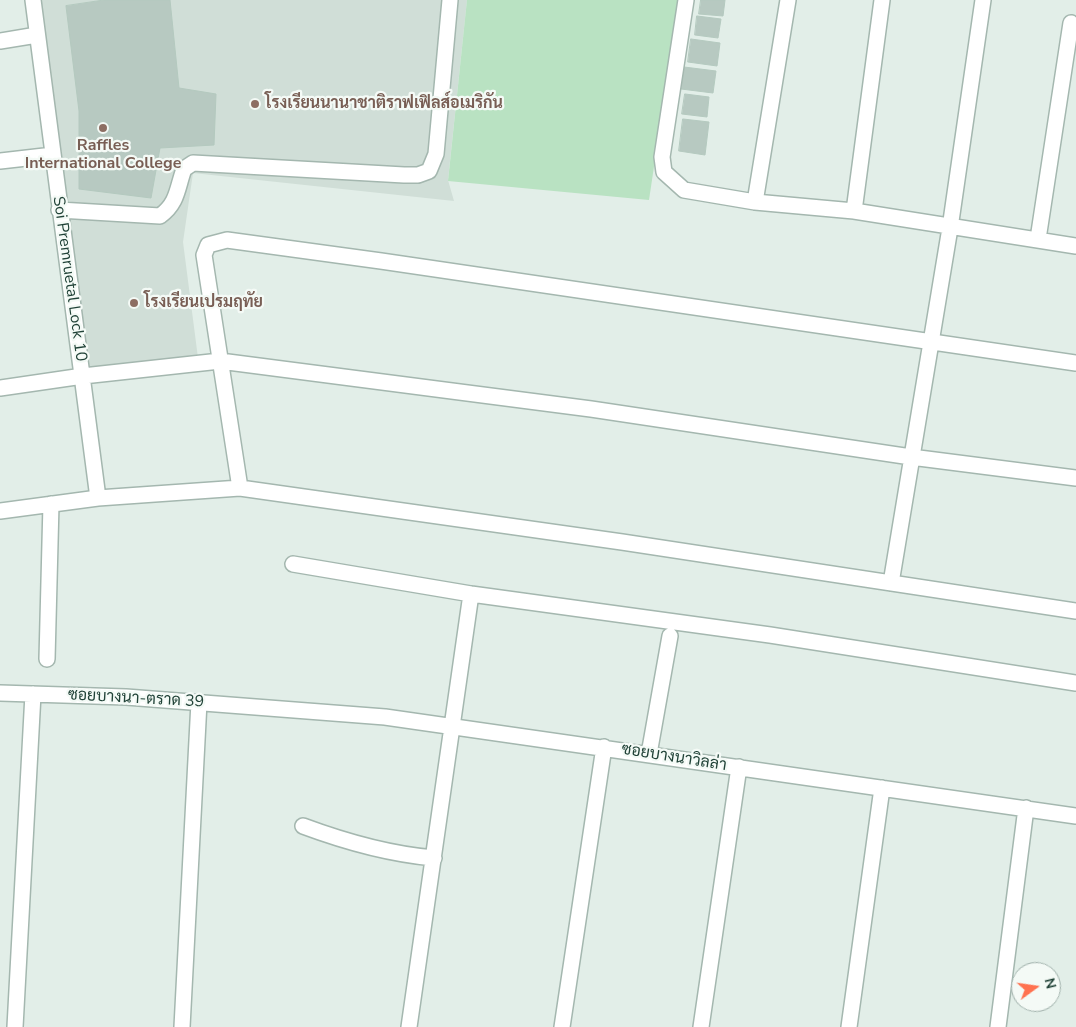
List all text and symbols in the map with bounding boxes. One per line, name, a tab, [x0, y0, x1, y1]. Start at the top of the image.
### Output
place label: โรงเรียนนานาชาติราฟเฟิลส์อเมริกัน	[265, 94, 503, 114]
marker: โรงเรียนนานาชาติราฟเฟิลส์อเมริกัน	[249, 98, 261, 110]
marker: Raffles International College	[97, 122, 109, 134]
place label: Raffles International College	[25, 136, 181, 174]
street label: Soi Premruetal Lock 10	[48, 195, 90, 363]
place label: โรงเรียนเปรมฤทัย	[144, 293, 263, 313]
marker: โรงเรียนเปรมฤทัย	[128, 297, 140, 309]
street label: ซอยบางนา-ตราด 39	[67, 686, 205, 712]
street label: ซอยบางนาวิลล่า	[620, 740, 728, 776]
north arrow	[1011, 962, 1061, 1012]
text: N	[1040, 976, 1061, 991]

